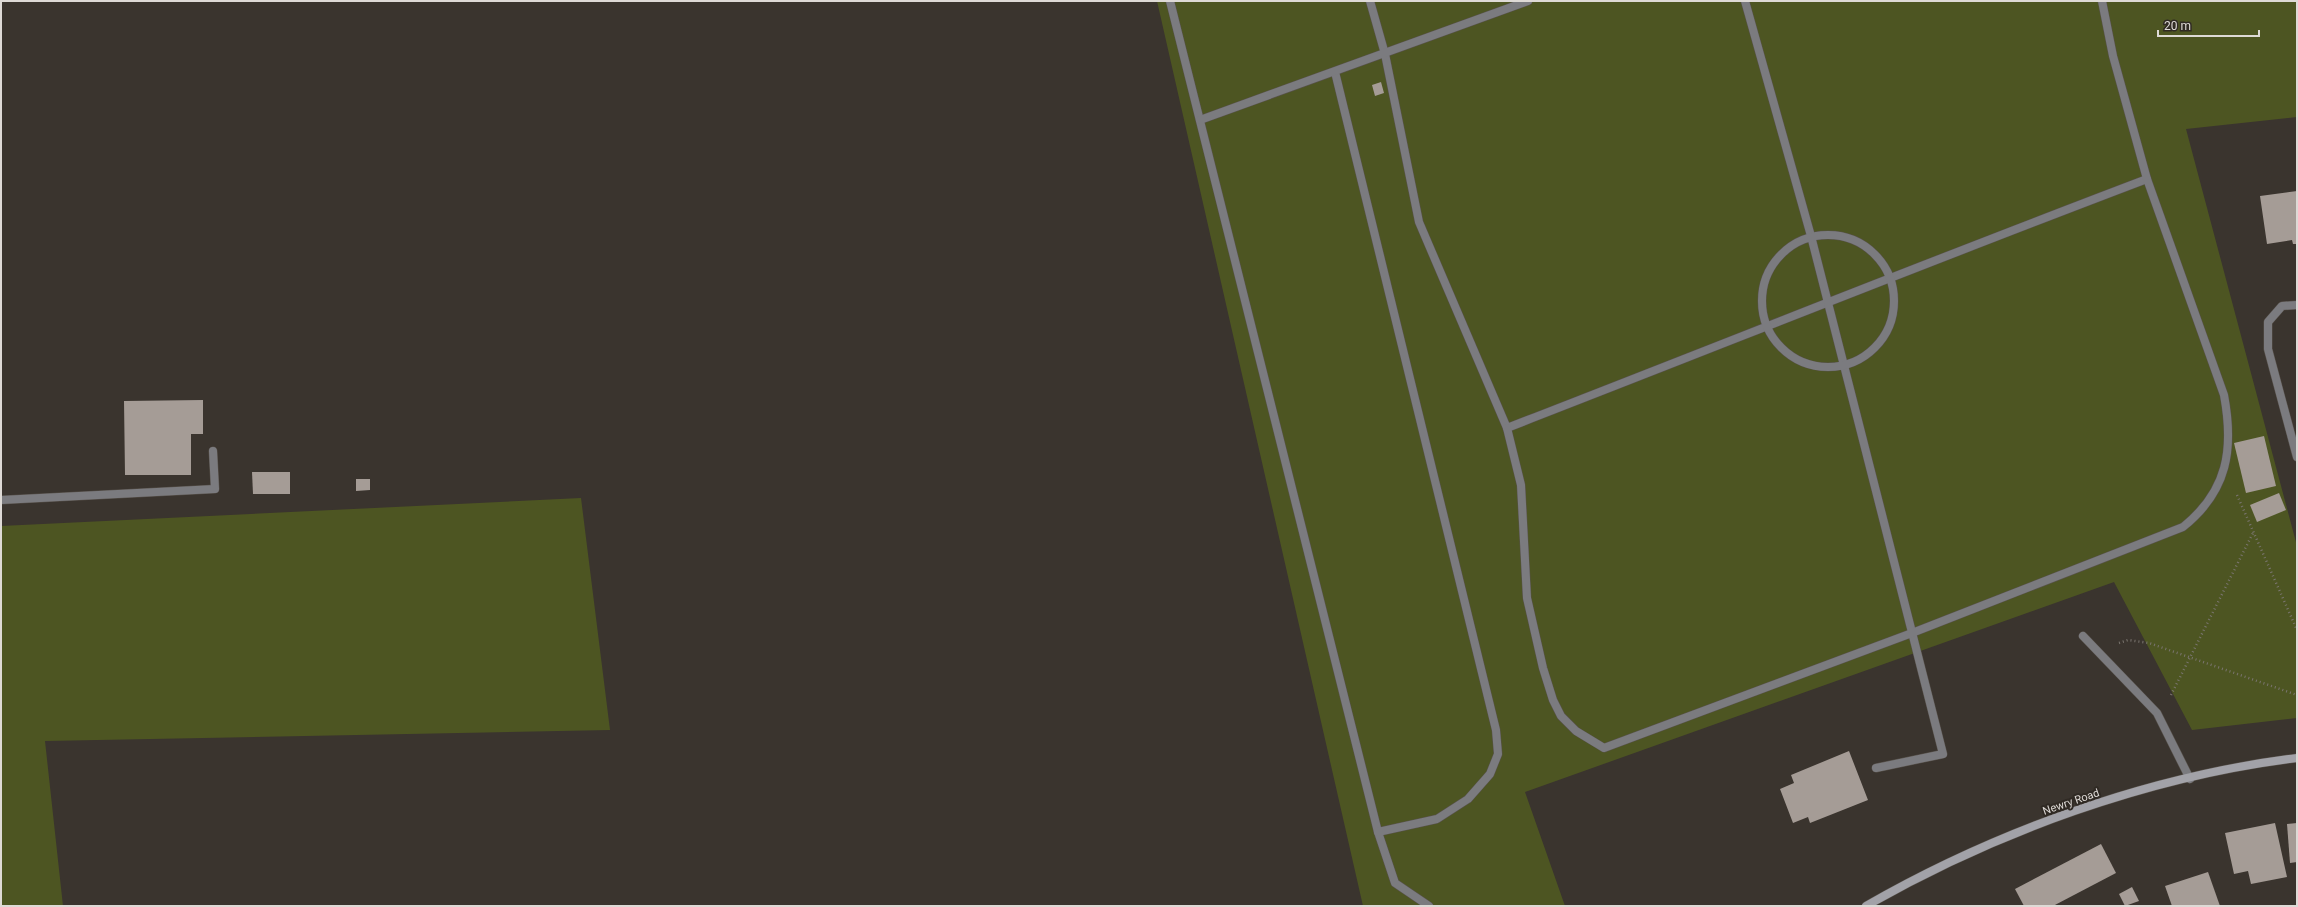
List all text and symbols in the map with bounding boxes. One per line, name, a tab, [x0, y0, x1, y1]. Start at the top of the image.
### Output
scale bar	[2158, 12, 2259, 38]
text: 20 m	[2164, 19, 2191, 33]
street label: Newry Road	[2041, 786, 2101, 818]

